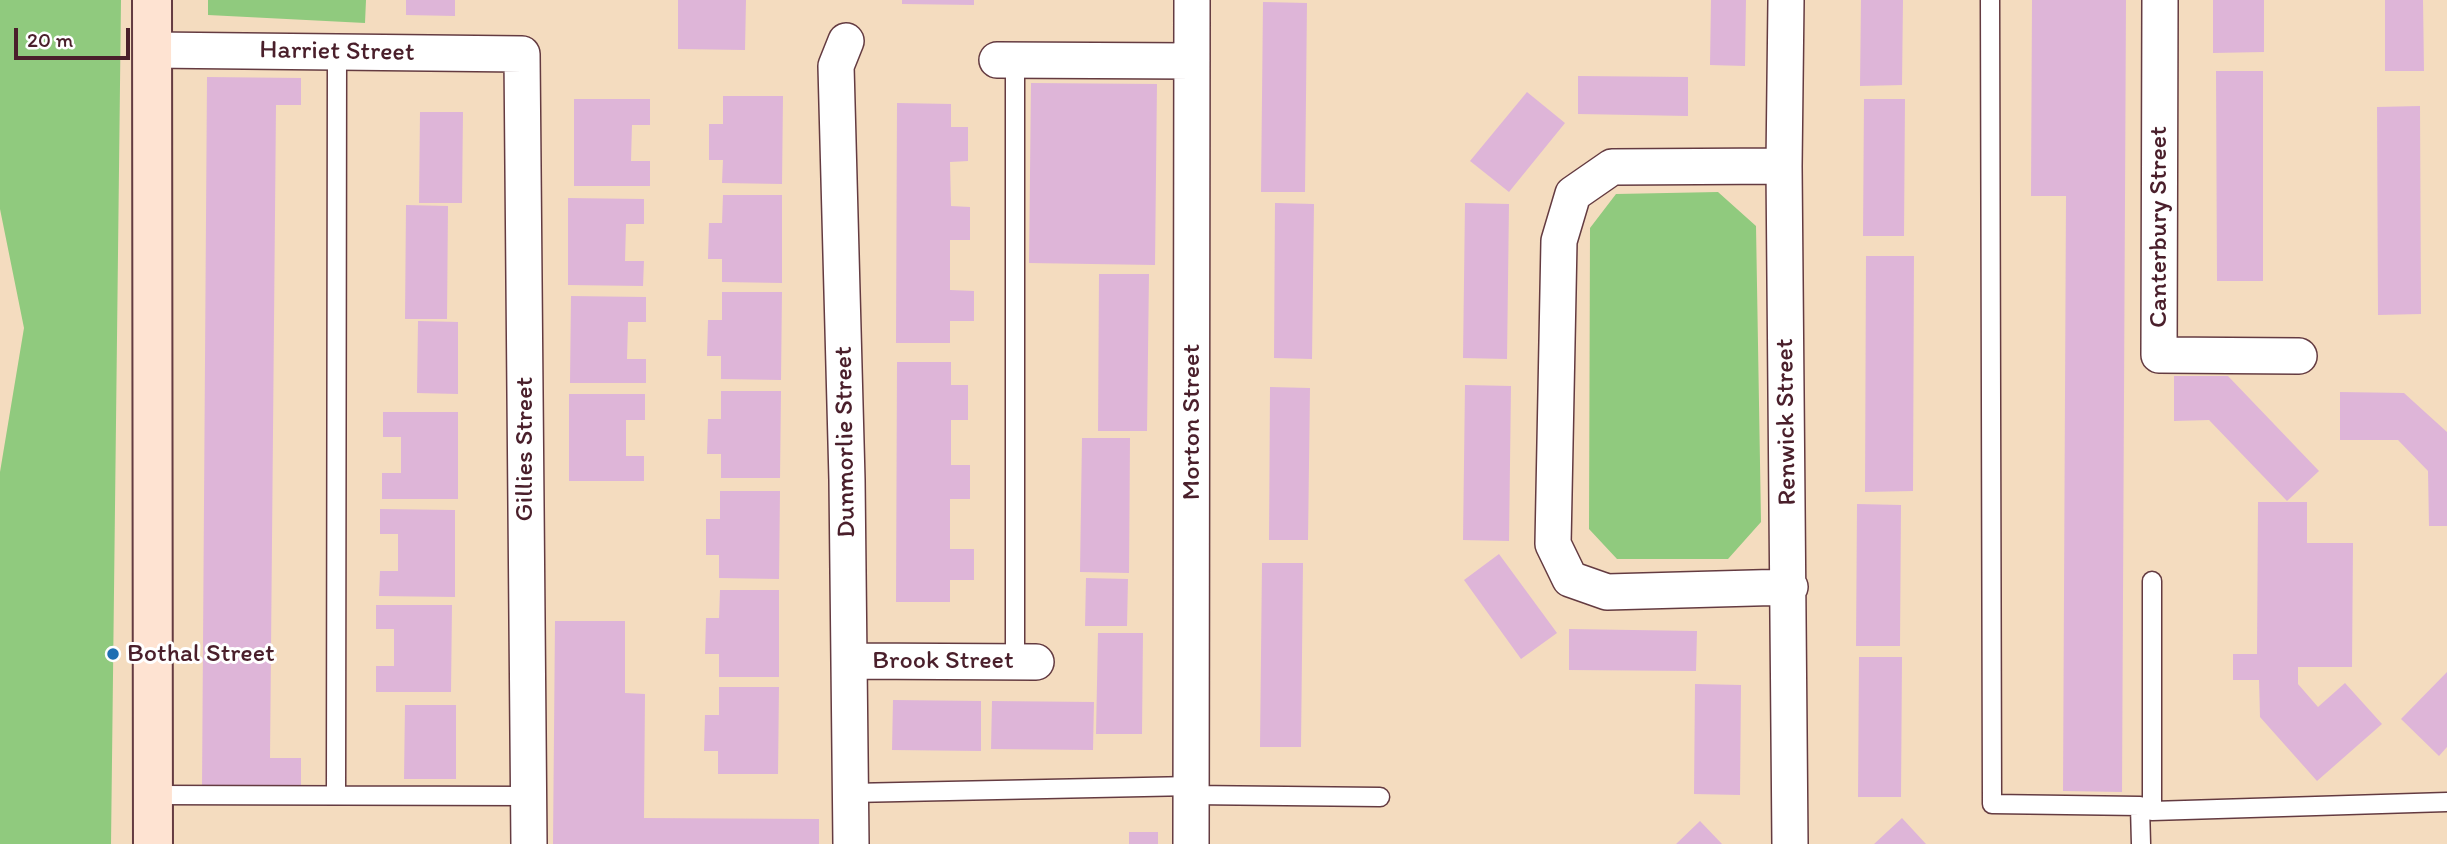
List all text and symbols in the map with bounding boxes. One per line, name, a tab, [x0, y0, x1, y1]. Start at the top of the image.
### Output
scale bar	[18, 14, 133, 58]
text: 20 m	[27, 27, 73, 52]
street label: Harriet Street	[259, 35, 415, 69]
street label: Canterbury Street	[2143, 126, 2175, 328]
street label: Renwick Street	[1770, 338, 1804, 506]
street label: Morton Street	[1176, 344, 1208, 500]
street label: Dunmorlie Street	[829, 346, 863, 538]
street label: Gillies Street	[509, 377, 541, 521]
place label: Bothal Street	[127, 638, 275, 670]
street label: Brook Street	[872, 645, 1014, 677]
marker: Bothal Street	[105, 646, 121, 662]

